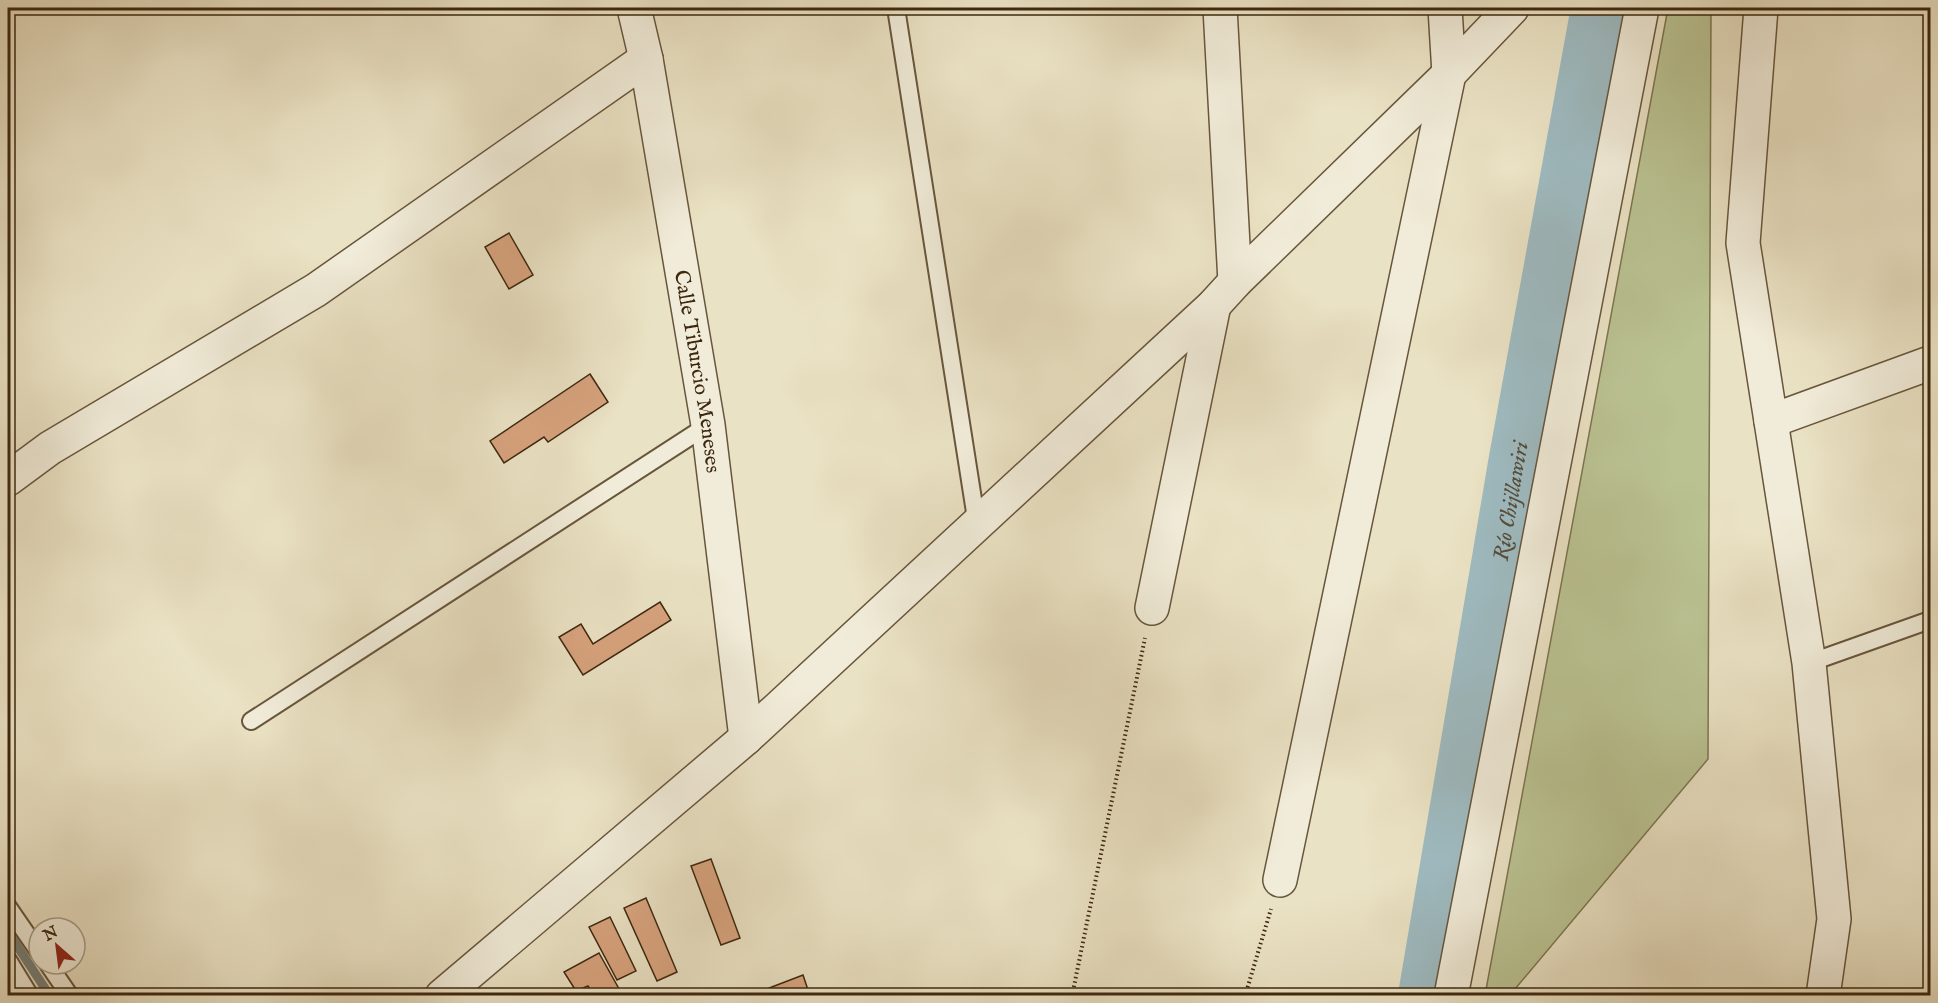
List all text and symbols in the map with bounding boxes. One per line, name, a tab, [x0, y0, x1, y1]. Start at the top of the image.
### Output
street label: Calle Tiburcio Meneses	[667, 268, 726, 474]
water label: Río Chijllawiri	[1488, 438, 1536, 563]
north arrow	[27, 916, 87, 976]
text: N	[39, 922, 62, 947]

